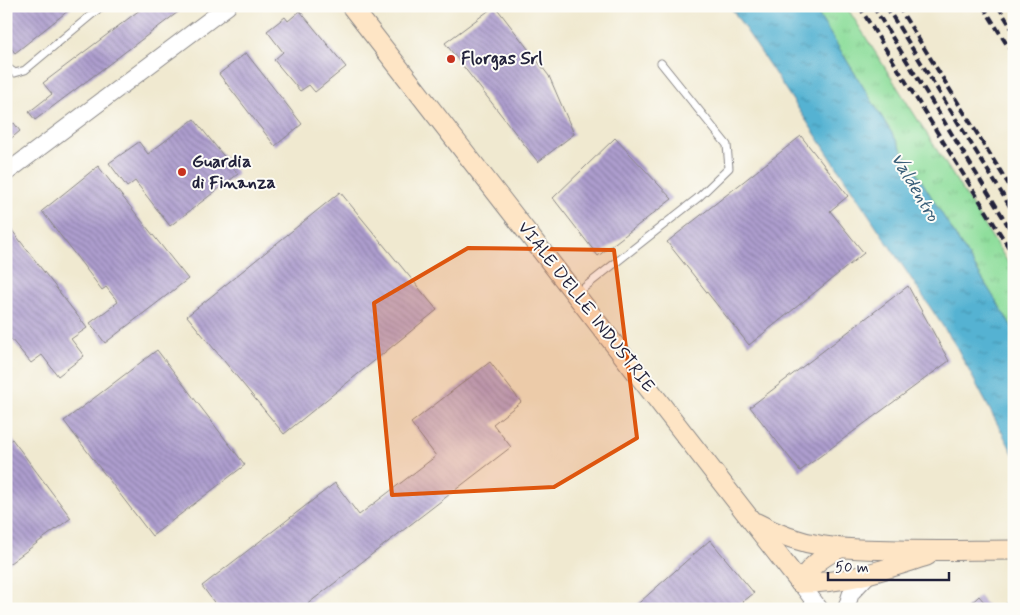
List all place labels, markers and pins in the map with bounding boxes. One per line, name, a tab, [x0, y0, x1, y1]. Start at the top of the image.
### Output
place label: Florgas Srl	[461, 47, 543, 71]
marker: Florgas Srl	[445, 53, 457, 65]
place label: Guardia di Finanza	[192, 150, 276, 195]
marker: Guardia di Finanza	[176, 166, 188, 178]

